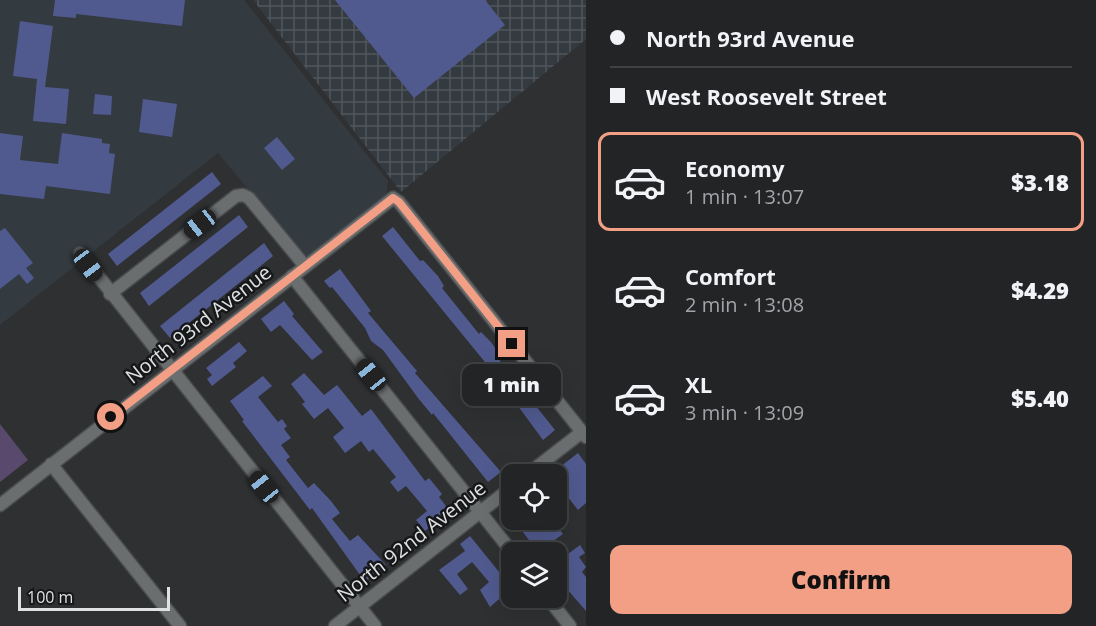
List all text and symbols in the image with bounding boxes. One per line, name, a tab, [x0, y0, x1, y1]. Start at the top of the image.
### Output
text: North 93rd Avenue	[646, 23, 855, 53]
text: West Roosevelt Street	[646, 81, 887, 111]
text: Economy	[685, 153, 784, 183]
icon: car	[613, 155, 667, 209]
text: $3.18	[1011, 167, 1069, 197]
text: 1 min · 13:07	[685, 183, 804, 210]
car	[180, 206, 220, 242]
car	[70, 245, 106, 285]
street label: North 93rd Avenue	[120, 259, 276, 389]
text: Comfort	[685, 261, 776, 291]
icon: car	[613, 263, 667, 317]
text: $4.29	[1011, 275, 1069, 305]
text: 2 min · 13:08	[685, 291, 804, 318]
route end	[498, 330, 525, 357]
car	[353, 355, 389, 395]
callout: 1 min	[462, 365, 562, 407]
text: XL	[685, 369, 712, 399]
text: 1 min	[483, 371, 540, 398]
icon: car	[613, 371, 667, 425]
text: $5.40	[1011, 383, 1069, 413]
text: 3 min · 13:09	[685, 399, 804, 426]
route start	[97, 403, 124, 430]
map controls	[501, 464, 567, 608]
button: locate	[501, 464, 567, 530]
car	[246, 467, 282, 507]
street label: North 92nd Avenue	[331, 474, 491, 608]
button: layers	[501, 542, 567, 608]
button: Confirm	[610, 545, 1072, 614]
scale bar	[18, 584, 170, 612]
text: 100 m	[27, 586, 73, 608]

